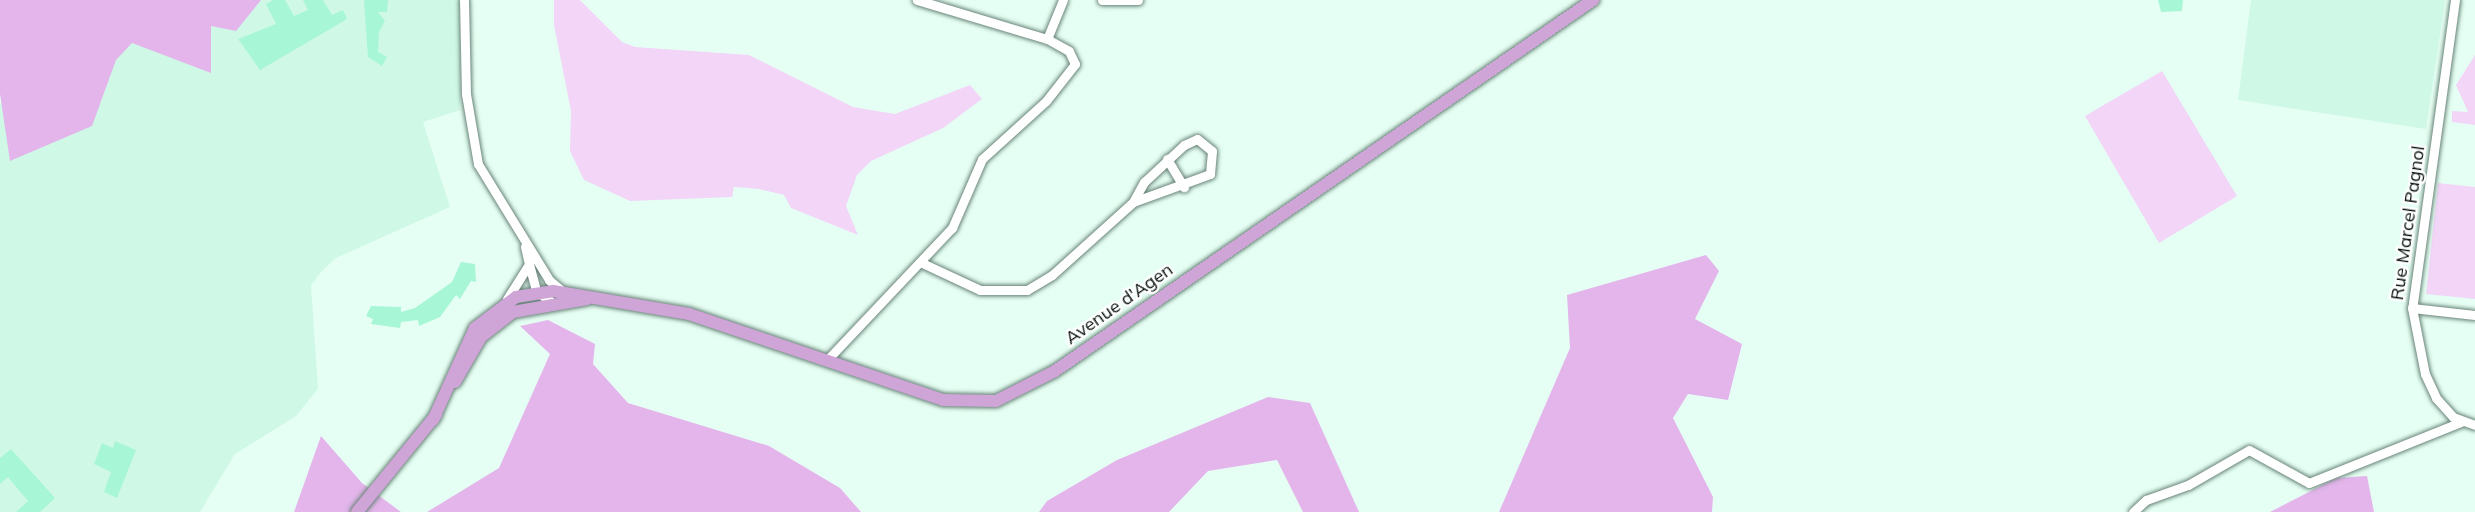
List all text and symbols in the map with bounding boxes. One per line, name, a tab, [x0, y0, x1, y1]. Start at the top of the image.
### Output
street label: Rue Marcel Pagnol	[2386, 144, 2430, 302]
street label: Avenue d'Agen	[1061, 259, 1177, 349]

